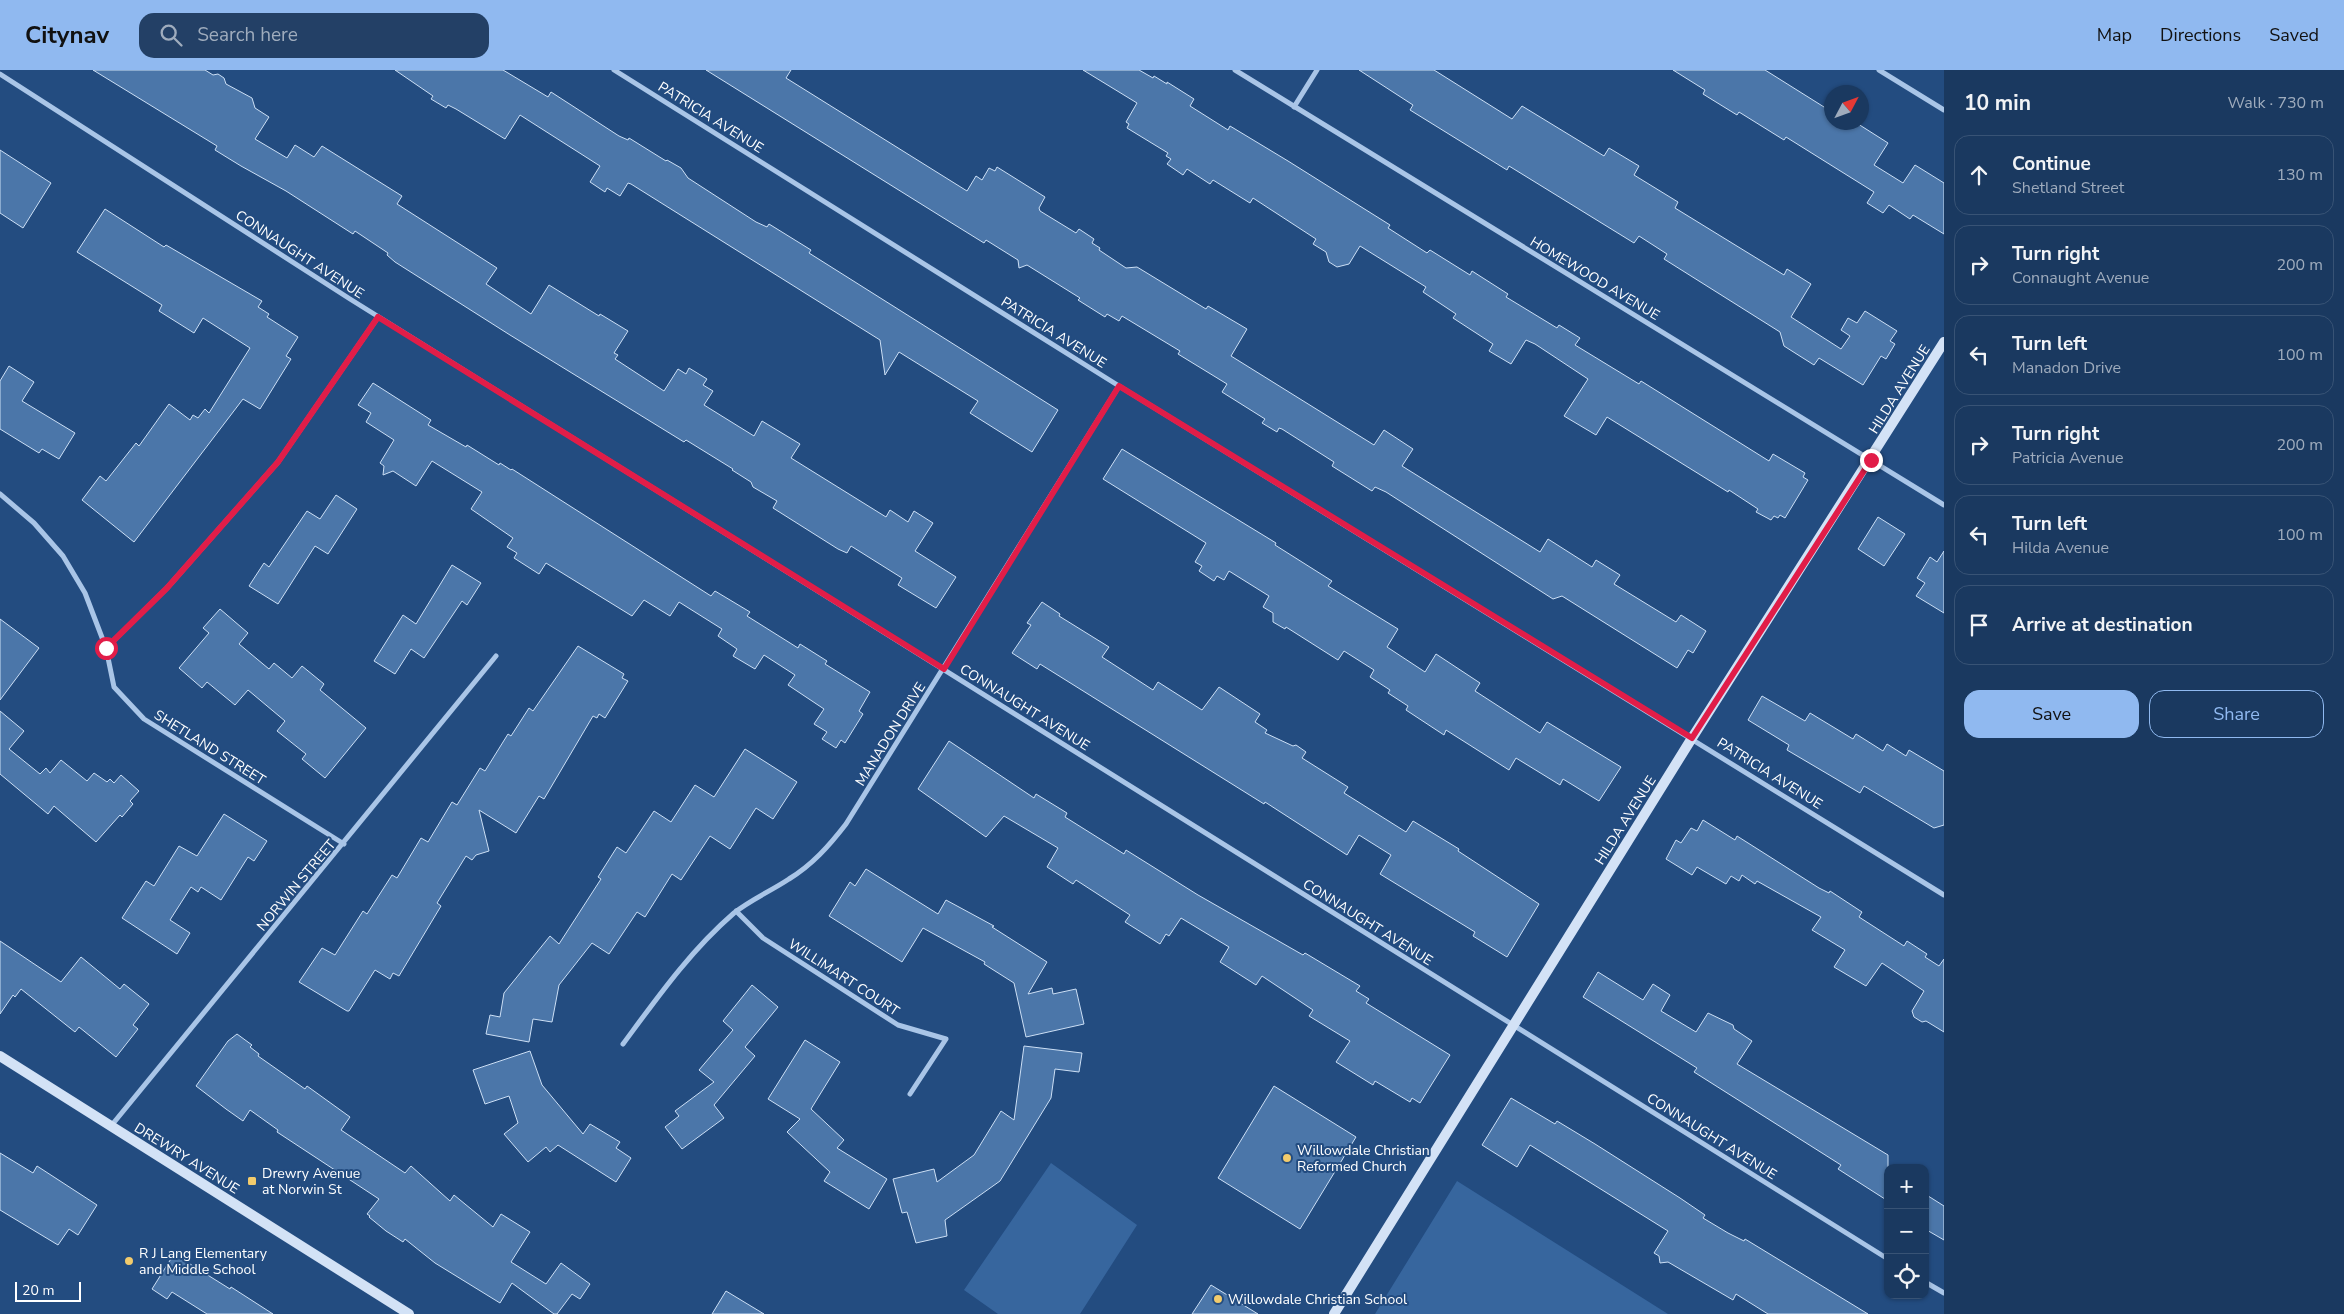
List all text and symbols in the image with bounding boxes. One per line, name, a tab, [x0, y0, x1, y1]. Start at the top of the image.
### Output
search box	[139, 13, 489, 58]
text: Citynav	[25, 19, 109, 51]
icon: search	[157, 21, 185, 49]
text: Search here	[197, 22, 298, 48]
text: Map	[2097, 23, 2132, 47]
text: Directions	[2160, 23, 2241, 47]
text: Saved	[2269, 23, 2319, 47]
street label: PATRICIA AVENUE	[654, 77, 767, 158]
north arrow	[1824, 85, 1869, 130]
text: 10 min	[1964, 89, 2031, 117]
text: Walk · 730 m	[2228, 92, 2324, 114]
text: Continue	[2012, 151, 2091, 177]
icon: ahead	[1965, 161, 1993, 189]
text: 130 m	[2276, 164, 2323, 186]
text: Shetland Street	[2012, 177, 2124, 199]
street label: CONNAUGHT AVENUE	[232, 206, 368, 303]
street label: HOMEWOOD AVENUE	[1526, 232, 1663, 325]
text: Turn right	[2012, 241, 2099, 267]
icon: right	[1965, 251, 1993, 279]
text: 200 m	[2276, 254, 2323, 276]
text: Connaught Avenue	[2012, 267, 2149, 289]
street label: PATRICIA AVENUE	[997, 292, 1110, 373]
text: Turn left	[2012, 331, 2087, 357]
street label: HILDA AVENUE	[1864, 341, 1934, 437]
icon: left	[1965, 341, 1993, 369]
text: 100 m	[2276, 344, 2323, 366]
text: Manadon Drive	[2012, 357, 2121, 379]
text: Turn right	[2012, 421, 2099, 447]
icon: right	[1965, 431, 1993, 459]
text: 200 m	[2276, 434, 2323, 456]
text: Patricia Avenue	[2012, 447, 2123, 469]
route end	[1860, 449, 1883, 472]
text: Turn left	[2012, 511, 2087, 537]
icon: left	[1965, 521, 1993, 549]
text: 100 m	[2276, 524, 2323, 546]
text: Hilda Avenue	[2012, 537, 2109, 559]
icon: arrive	[1965, 611, 1993, 639]
text: Arrive at destination	[2012, 612, 2193, 638]
route start	[95, 637, 118, 660]
street label: CONNAUGHT AVENUE	[956, 660, 1093, 755]
street label: MANADON DRIVE	[851, 679, 930, 790]
button: Save	[1964, 690, 2139, 738]
button: Share	[2149, 690, 2324, 738]
street label: SHETLAND STREET	[150, 705, 270, 790]
street label: PATRICIA AVENUE	[1713, 733, 1826, 814]
street label: HILDA AVENUE	[1590, 772, 1660, 868]
street label: NORWIN STREET	[252, 835, 341, 935]
street label: CONNAUGHT AVENUE	[1299, 875, 1436, 970]
street label: WILLIMART COURT	[785, 934, 903, 1021]
street label: CONNAUGHT AVENUE	[1643, 1089, 1780, 1184]
street label: DREWRY AVENUE	[131, 1118, 243, 1198]
place label: Willowdale Christian Reformed Church	[1297, 1141, 1430, 1176]
marker: Willowdale Christian Reformed Church	[1281, 1152, 1293, 1164]
place label: Drewry Avenue at Norwin St	[262, 1164, 360, 1199]
map controls	[1884, 1164, 1929, 1299]
button: +	[1884, 1164, 1929, 1209]
marker: Drewry Avenue at Norwin St	[246, 1175, 258, 1187]
button: −	[1884, 1209, 1929, 1254]
place label: R J Lang Elementary and Middle School	[139, 1244, 268, 1279]
button: locate	[1884, 1254, 1929, 1299]
marker: R J Lang Elementary and Middle School	[123, 1255, 135, 1267]
scale bar	[15, 1279, 81, 1302]
text: 20 m	[22, 1281, 54, 1300]
place label: Willowdale Christian School	[1228, 1290, 1408, 1309]
marker: Willowdale Christian School	[1212, 1293, 1224, 1305]

